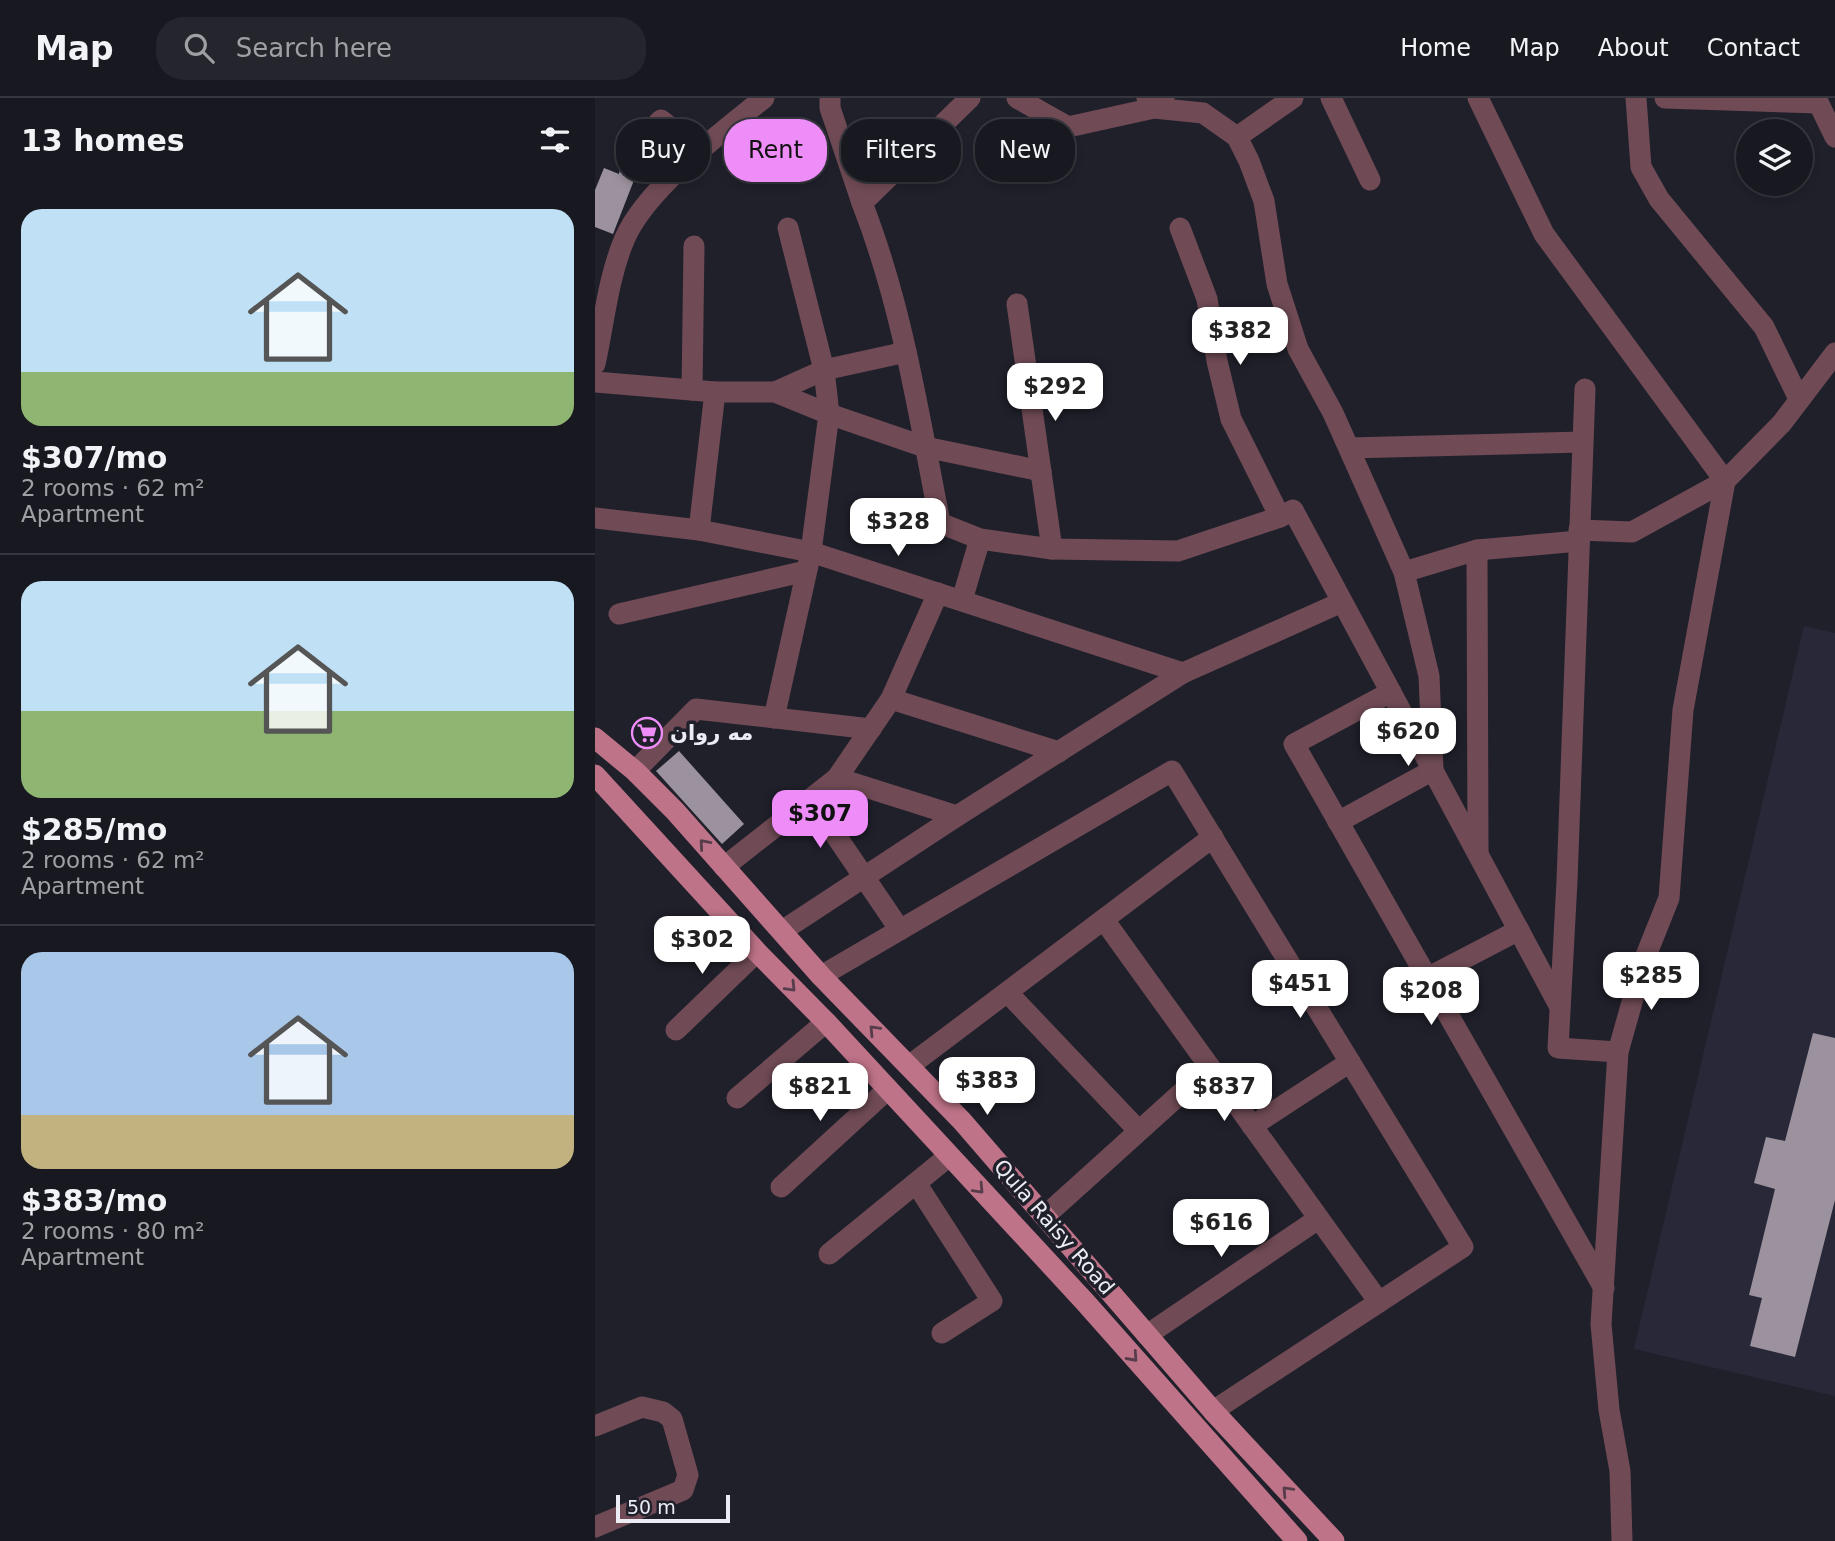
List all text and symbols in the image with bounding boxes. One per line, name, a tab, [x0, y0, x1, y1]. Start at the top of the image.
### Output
search box	[156, 17, 646, 80]
text: Map	[35, 29, 114, 68]
icon: search	[180, 29, 218, 67]
text: Search here	[236, 33, 392, 63]
text: Home	[1400, 34, 1471, 62]
text: Map	[1509, 34, 1560, 62]
text: About	[1598, 34, 1669, 62]
text: Contact	[1707, 34, 1800, 62]
chip: Buy	[616, 119, 710, 182]
chip: Rent	[724, 119, 827, 182]
chip: Filters	[841, 119, 961, 182]
chip: New	[975, 119, 1075, 182]
map controls	[1736, 119, 1813, 196]
button: layers	[1736, 119, 1813, 196]
icon: filters	[536, 121, 574, 159]
text: 13 homes	[21, 123, 185, 158]
icon: home	[235, 254, 361, 380]
pin: $382	[1199, 308, 1281, 367]
text: $382	[1208, 317, 1272, 343]
pin: $292	[1014, 364, 1096, 423]
text: $292	[1023, 373, 1087, 399]
text: $307/mo	[21, 440, 167, 475]
text: 2 rooms · 62 m²	[21, 475, 205, 501]
pin: $328	[857, 498, 939, 558]
text: Apartment	[21, 501, 144, 527]
text: $328	[866, 508, 930, 534]
icon: home	[235, 626, 361, 752]
pin: $620	[1367, 708, 1449, 768]
supermarket icon: مه روان	[630, 716, 664, 750]
text: $620	[1376, 718, 1440, 744]
place label: مه روان	[670, 721, 753, 745]
pin: $307	[779, 790, 861, 850]
text: $307	[788, 800, 852, 826]
text: $285/mo	[21, 812, 167, 847]
one-way arrow	[700, 840, 712, 853]
text: 2 rooms · 62 m²	[21, 847, 205, 873]
text: Apartment	[21, 873, 144, 899]
pin: $302	[661, 916, 743, 976]
text: $302	[670, 926, 734, 952]
pin: $285	[1610, 953, 1692, 1012]
pin: $451	[1259, 960, 1341, 1020]
text: $285	[1619, 962, 1683, 988]
pin: $208	[1390, 968, 1472, 1027]
text: $451	[1268, 970, 1332, 996]
text: $208	[1399, 977, 1463, 1003]
one-way arrow	[782, 978, 795, 991]
icon: home	[235, 997, 361, 1123]
one-way arrow	[869, 1025, 882, 1038]
pin: $383	[946, 1058, 1028, 1117]
pin: $821	[779, 1063, 861, 1123]
pin: $837	[1183, 1063, 1265, 1123]
text: $383	[955, 1067, 1019, 1093]
text: $821	[788, 1073, 852, 1099]
text: $837	[1192, 1073, 1256, 1099]
street label: Qula Raisy Road	[989, 1155, 1119, 1299]
one-way arrow	[971, 1181, 984, 1194]
text: $383/mo	[21, 1183, 167, 1218]
pin: $616	[1180, 1200, 1262, 1259]
text: $616	[1189, 1209, 1253, 1235]
text: 2 rooms · 80 m²	[21, 1218, 205, 1244]
text: Apartment	[21, 1244, 144, 1270]
one-way arrow	[1125, 1349, 1137, 1362]
one-way arrow	[1283, 1486, 1296, 1499]
scale bar	[616, 1492, 730, 1524]
text: 50 m	[627, 1496, 676, 1518]

